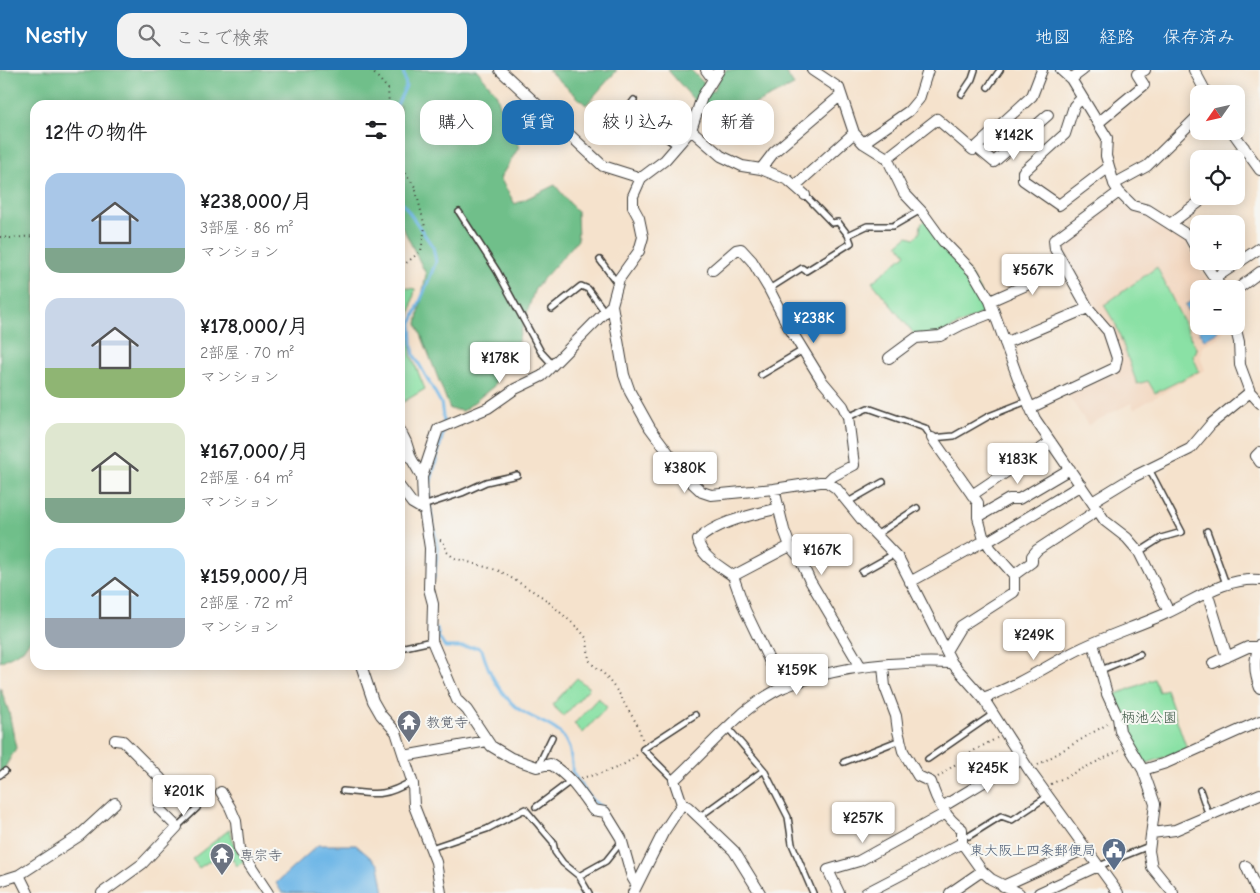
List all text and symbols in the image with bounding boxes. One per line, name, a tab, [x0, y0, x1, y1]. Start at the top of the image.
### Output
search box	[117, 13, 467, 58]
text: Nestly	[25, 21, 87, 49]
icon: search	[135, 21, 163, 49]
text: ここで検索	[175, 27, 270, 49]
text: 地図	[1035, 27, 1071, 48]
text: 経路	[1099, 27, 1135, 48]
text: 保存済み	[1163, 27, 1235, 48]
north arrow	[1190, 85, 1245, 140]
map controls	[1190, 85, 1245, 335]
chip: 購入	[420, 100, 492, 145]
chip: 賃貸	[502, 100, 574, 145]
chip: 絞り込み	[584, 100, 692, 145]
chip: 新着	[702, 100, 774, 145]
icon: filters	[362, 116, 390, 144]
pin: ¥142K	[979, 118, 1049, 161]
text: 12件の物件	[45, 120, 148, 144]
text: ¥142K	[995, 126, 1033, 144]
button: locate	[1190, 150, 1245, 205]
text: ¥238,000/月	[200, 189, 312, 213]
icon: home	[85, 193, 145, 253]
button: +	[1190, 215, 1245, 270]
text: 3部屋 · 86 m²	[200, 219, 293, 237]
text: マンション	[200, 243, 279, 261]
pin: ¥567K	[998, 254, 1068, 296]
text: ¥567K	[1013, 261, 1053, 279]
button: −	[1190, 280, 1245, 335]
pin: ¥238K	[779, 302, 849, 344]
text: ¥238K	[794, 309, 834, 327]
text: ¥178,000/月	[200, 314, 308, 338]
icon: home	[85, 318, 145, 378]
pin: ¥178K	[465, 342, 535, 384]
text: 2部屋 · 70 m²	[200, 344, 294, 362]
text: ¥178K	[481, 349, 519, 367]
text: マンション	[200, 368, 279, 386]
text: ¥167,000/月	[200, 439, 309, 463]
pin: ¥183K	[983, 442, 1053, 485]
icon: home	[85, 443, 145, 503]
text: ¥183K	[998, 450, 1038, 468]
pin: ¥380K	[650, 452, 720, 494]
text: ¥380K	[664, 459, 706, 477]
text: 2部屋 · 64 m²	[200, 469, 293, 487]
text: マンション	[200, 493, 279, 511]
pin: ¥167K	[787, 534, 857, 576]
text: ¥167K	[803, 541, 841, 559]
text: ¥159,000/月	[200, 564, 311, 588]
icon: home	[85, 568, 145, 628]
text: 2部屋 · 72 m²	[200, 594, 292, 612]
text: マンション	[200, 618, 279, 636]
pin: ¥249K	[999, 618, 1069, 661]
text: ¥249K	[1014, 626, 1054, 644]
pin: ¥159K	[762, 654, 832, 696]
text: ¥159K	[777, 661, 817, 679]
temple icon: 教覚寺	[396, 709, 422, 743]
park label: 柄池公園	[1121, 709, 1177, 726]
place label: 教覚寺	[426, 714, 468, 731]
pin: ¥245K	[953, 752, 1023, 794]
text: ¥245K	[968, 759, 1008, 777]
pin: ¥201K	[149, 774, 219, 817]
text: ¥201K	[164, 782, 204, 800]
pin: ¥257K	[828, 802, 898, 844]
text: ¥257K	[843, 809, 883, 827]
public building icon: 東大阪上四条郵便局	[1101, 837, 1127, 871]
temple icon: 専宗寺	[209, 842, 235, 876]
place label: 東大阪上四条郵便局	[970, 842, 1096, 859]
place label: 専宗寺	[240, 847, 282, 864]

